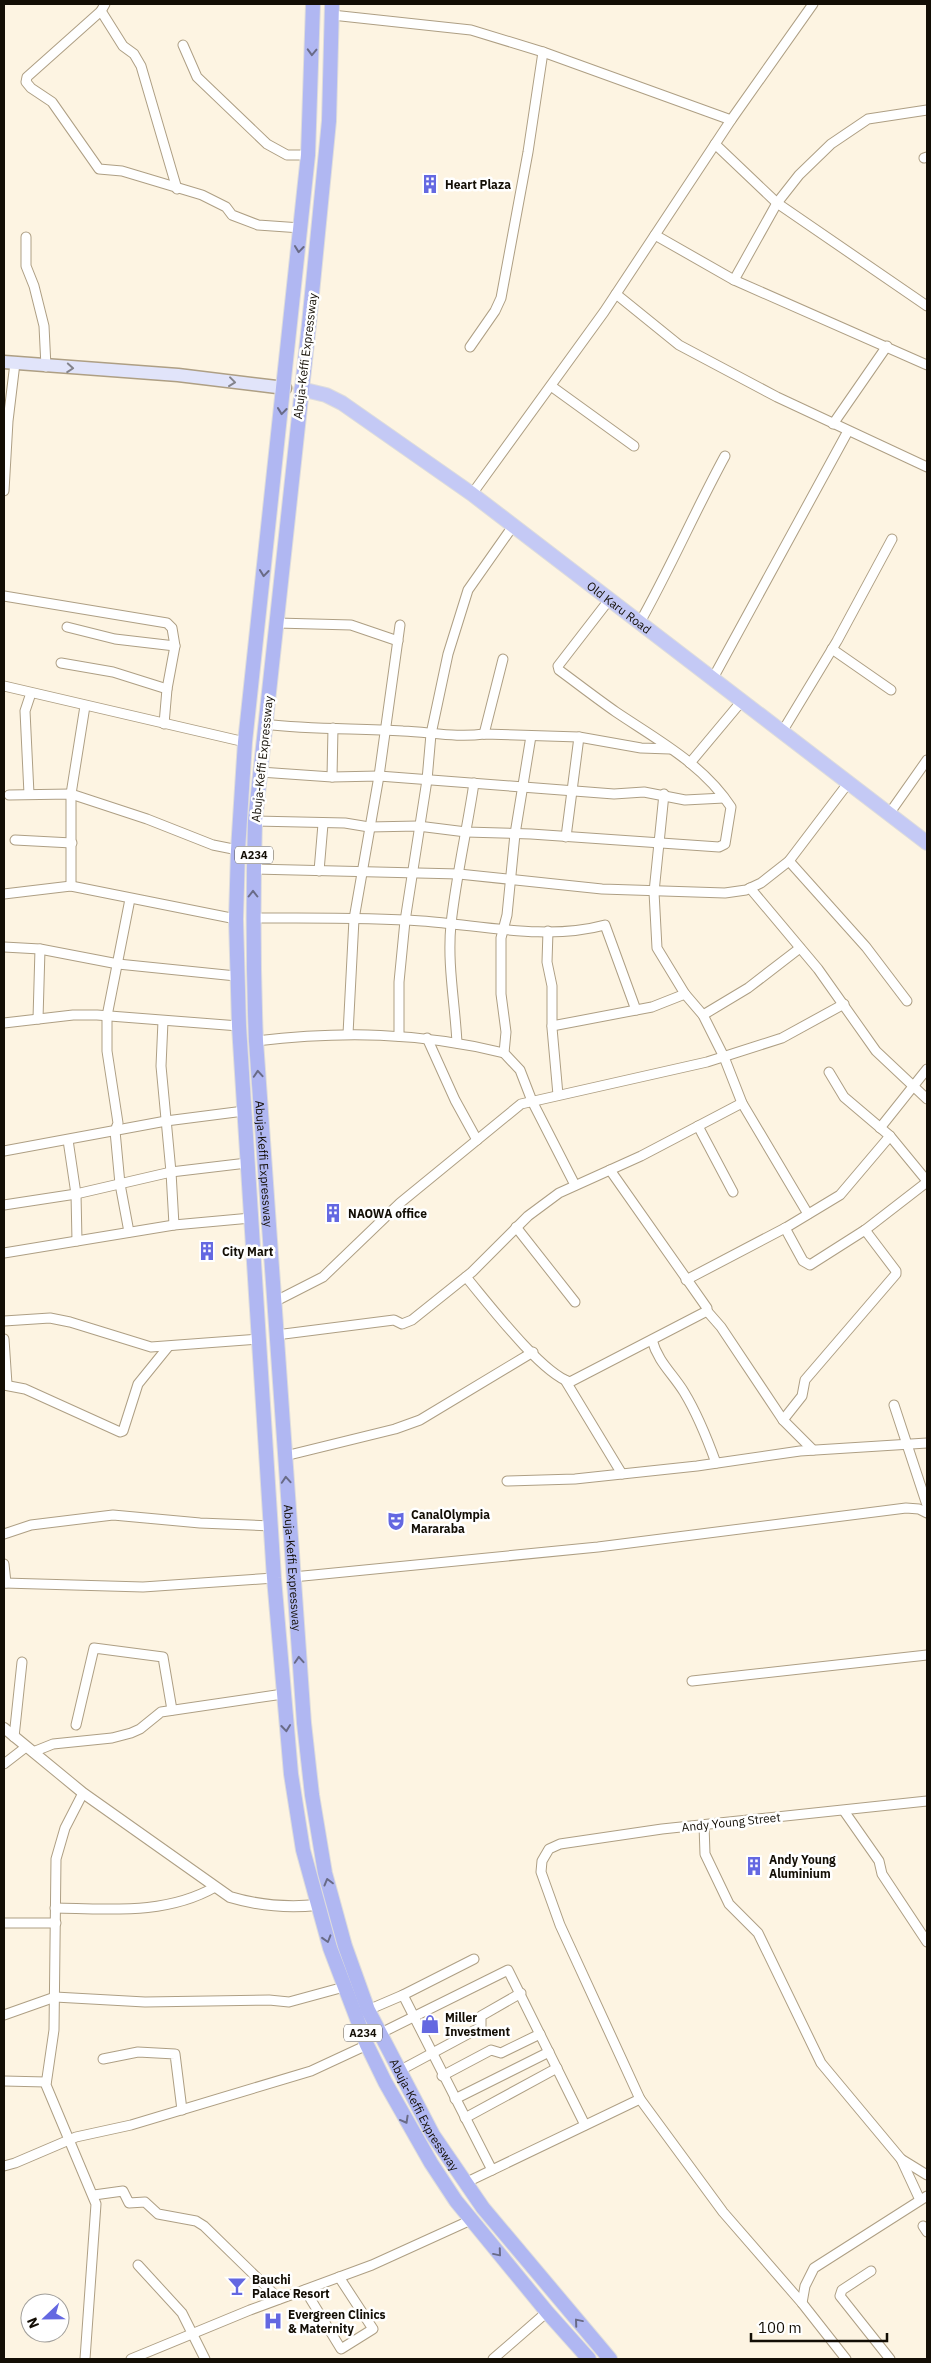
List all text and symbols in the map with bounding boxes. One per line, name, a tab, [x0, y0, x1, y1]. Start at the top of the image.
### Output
one-way arrow	[306, 49, 317, 57]
building icon: Heart Plaza	[419, 173, 441, 195]
place label: Heart Plaza	[445, 177, 511, 192]
one-way arrow	[294, 246, 305, 254]
street label: Abuja-Keffi Expressway	[290, 292, 320, 420]
one-way arrow	[66, 363, 74, 374]
one-way arrow	[228, 376, 236, 387]
one-way arrow	[277, 407, 288, 415]
one-way arrow	[259, 569, 270, 577]
street label: Old Karu Road	[584, 578, 655, 636]
street label: Abuja-Keffi Expressway	[248, 695, 276, 823]
road number: A234	[235, 846, 273, 864]
one-way arrow	[248, 890, 258, 898]
one-way arrow	[253, 1069, 264, 1077]
street label: Abuja-Keffi Expressway	[253, 1100, 277, 1228]
building icon: NAOWA office	[322, 1202, 344, 1224]
place label: NAOWA office	[348, 1206, 427, 1221]
building icon: City Mart	[196, 1240, 218, 1262]
place label: City Mart	[222, 1244, 274, 1259]
one-way arrow	[281, 1476, 292, 1484]
street label: Abuja-Keffi Expressway	[281, 1504, 305, 1632]
place label: CanalOlympia Mararaba	[411, 1507, 490, 1536]
theatre icon: CanalOlympia Mararaba	[385, 1510, 407, 1532]
one-way arrow	[294, 1655, 305, 1663]
one-way arrow	[280, 1725, 291, 1733]
street label: Andy Young Street	[681, 1809, 781, 1835]
place label: Andy Young Aluminium	[769, 1852, 836, 1881]
building icon: Andy Young Aluminium	[743, 1855, 765, 1877]
one-way arrow	[323, 1879, 333, 1887]
one-way arrow	[321, 1934, 331, 1942]
place label: Miller Investment	[445, 2010, 511, 2039]
shop icon: Miller Investment	[419, 2013, 441, 2035]
road number: A234	[344, 2025, 382, 2042]
street label: Abuja-Keffi Expressway	[387, 2056, 463, 2174]
one-way arrow	[399, 2114, 409, 2123]
one-way arrow	[492, 2247, 500, 2256]
place label: Bauchi Palace Resort	[252, 2272, 330, 2301]
bar icon: Bauchi Palace Resort	[226, 2275, 248, 2297]
north arrow	[20, 2293, 70, 2343]
place label: Evergreen Clinics & Maternity	[288, 2307, 386, 2336]
hospital icon: Evergreen Clinics & Maternity	[262, 2310, 284, 2332]
scale bar	[751, 2310, 887, 2342]
text: N	[23, 2315, 43, 2331]
text: 100 m	[758, 2318, 802, 2337]
one-way arrow	[575, 2319, 584, 2328]

